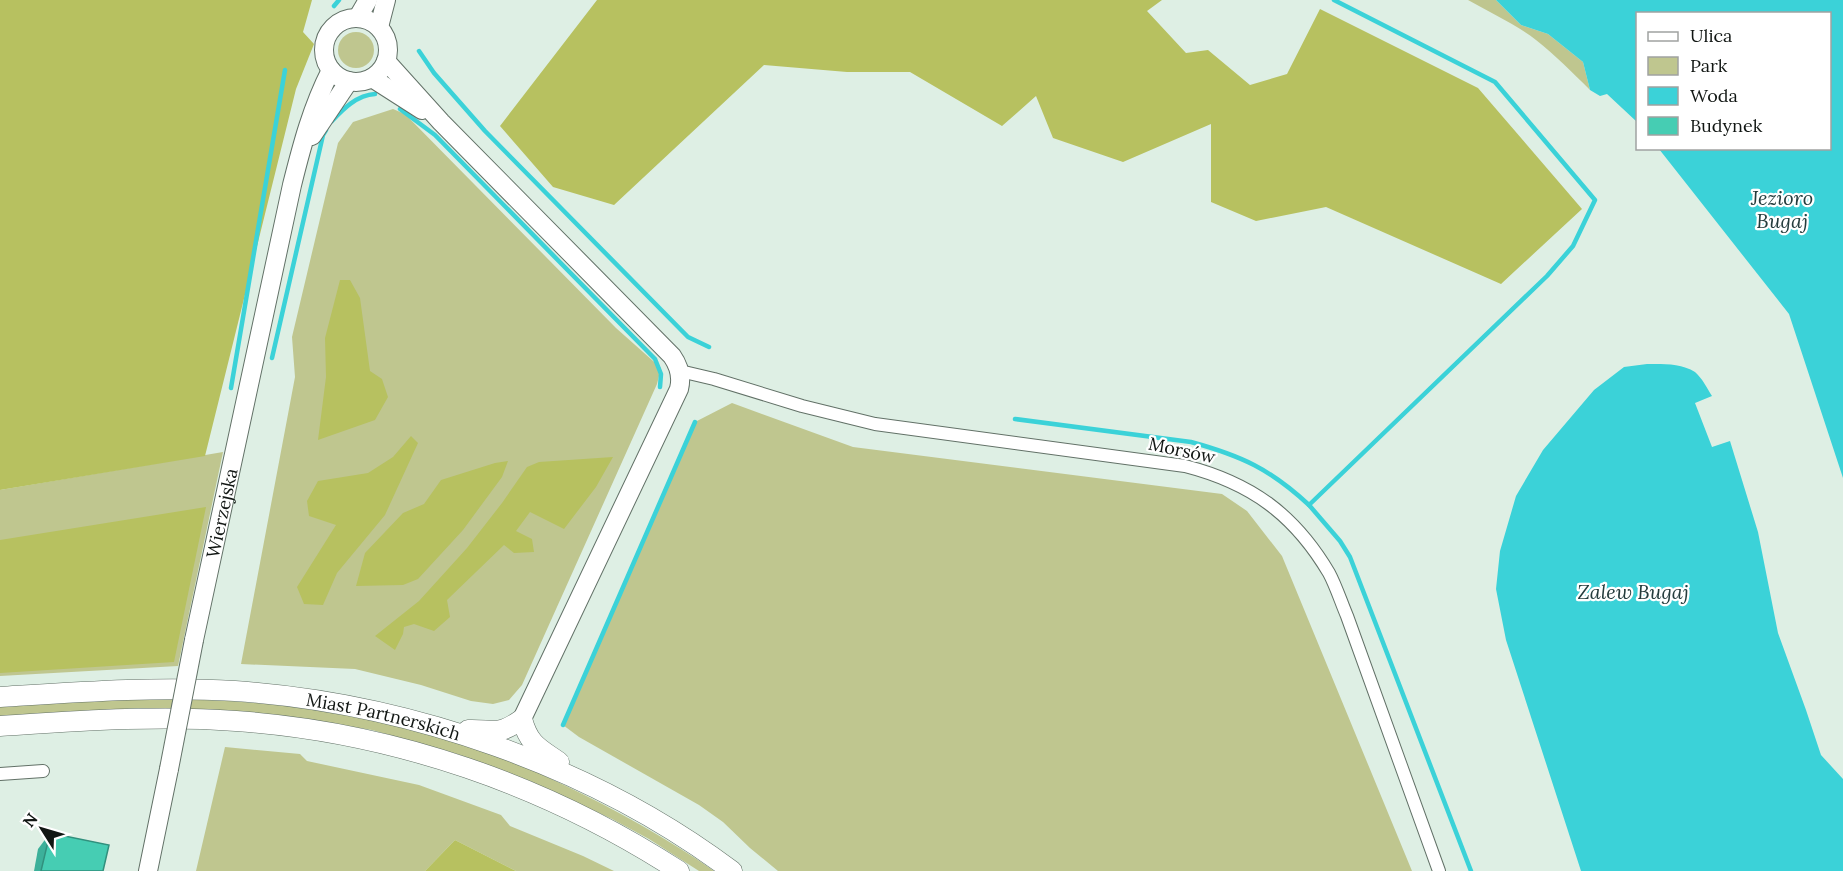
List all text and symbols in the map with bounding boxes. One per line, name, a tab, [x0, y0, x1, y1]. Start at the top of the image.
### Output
legend	[1636, 12, 1831, 150]
text: Ulica	[1690, 24, 1732, 47]
text: Park	[1690, 54, 1728, 77]
text: Woda	[1690, 84, 1738, 107]
text: Budynek	[1690, 114, 1763, 137]
water label: Jezioro Bugaj	[1750, 185, 1813, 233]
street label: Morsów	[1146, 432, 1218, 468]
street label: Wierzejska	[201, 466, 242, 560]
water label: Zalew Bugaj	[1578, 579, 1688, 604]
street label: Miast Partnerskich	[305, 687, 464, 745]
north arrow	[12, 799, 72, 859]
text: N	[18, 809, 42, 831]

